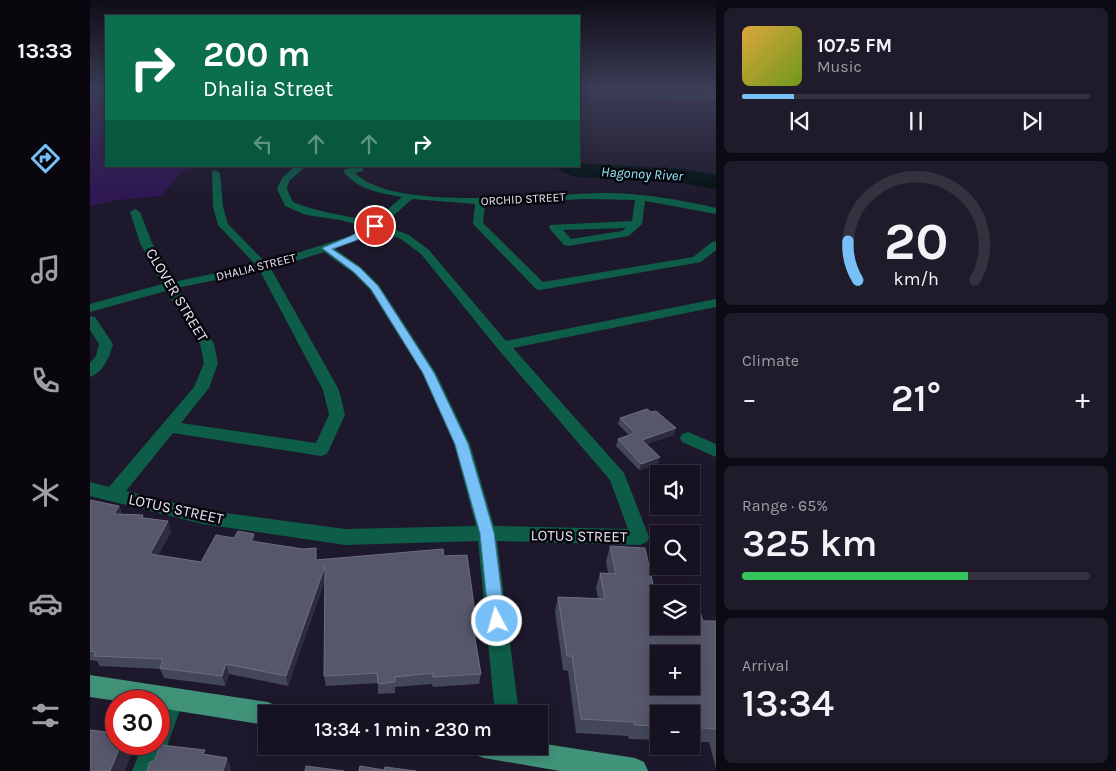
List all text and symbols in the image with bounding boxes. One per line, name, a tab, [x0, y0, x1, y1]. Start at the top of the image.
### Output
text: 200 m	[203, 34, 311, 75]
icon: right	[120, 35, 185, 100]
text: 107.5 FM	[817, 35, 892, 57]
text: 13:33	[18, 38, 72, 64]
text: Music	[817, 57, 862, 76]
text: Dhalia Street	[203, 76, 333, 102]
icon: previous	[786, 107, 814, 135]
icon: pause	[902, 107, 930, 135]
icon: next	[1018, 107, 1046, 135]
icon: left	[249, 130, 277, 158]
icon: ahead	[302, 130, 330, 158]
icon: ahead	[355, 130, 383, 158]
icon: right	[408, 130, 436, 158]
icon: directions	[28, 141, 63, 176]
water label: Hagonoy River	[601, 163, 685, 185]
street label: ORCHID STREET	[480, 190, 566, 208]
pin	[354, 205, 396, 247]
text: 20	[884, 211, 948, 272]
icon: arrive	[361, 212, 389, 240]
street label: CLOVER STREET	[142, 245, 212, 345]
street label: DHALIA STREET	[215, 250, 297, 284]
icon: music	[28, 252, 63, 287]
text: km/h	[893, 269, 939, 290]
text: Climate	[742, 351, 799, 370]
icon: phone	[28, 363, 63, 398]
text: 21°	[891, 376, 941, 421]
text: −	[742, 382, 757, 415]
text: +	[1075, 382, 1090, 415]
map controls	[650, 465, 700, 755]
button: sound	[650, 465, 700, 515]
icon: climate	[28, 475, 63, 510]
street label: LOTUS STREET	[127, 490, 226, 528]
text: Range · 65%	[742, 496, 828, 515]
text: 325 km	[742, 521, 878, 566]
button: search	[650, 525, 700, 575]
street label: LOTUS STREET	[530, 526, 628, 546]
button: layers	[650, 585, 700, 635]
icon: car	[28, 586, 63, 621]
position arrow	[470, 594, 522, 646]
button: +	[650, 645, 700, 695]
text: Arrival	[742, 656, 789, 675]
text: 13:34	[742, 681, 834, 726]
speed limit sign: 30	[105, 690, 170, 755]
icon: filters	[28, 698, 63, 733]
button: −	[650, 705, 700, 755]
text: 13:34 · 1 min · 230 m	[314, 719, 492, 741]

